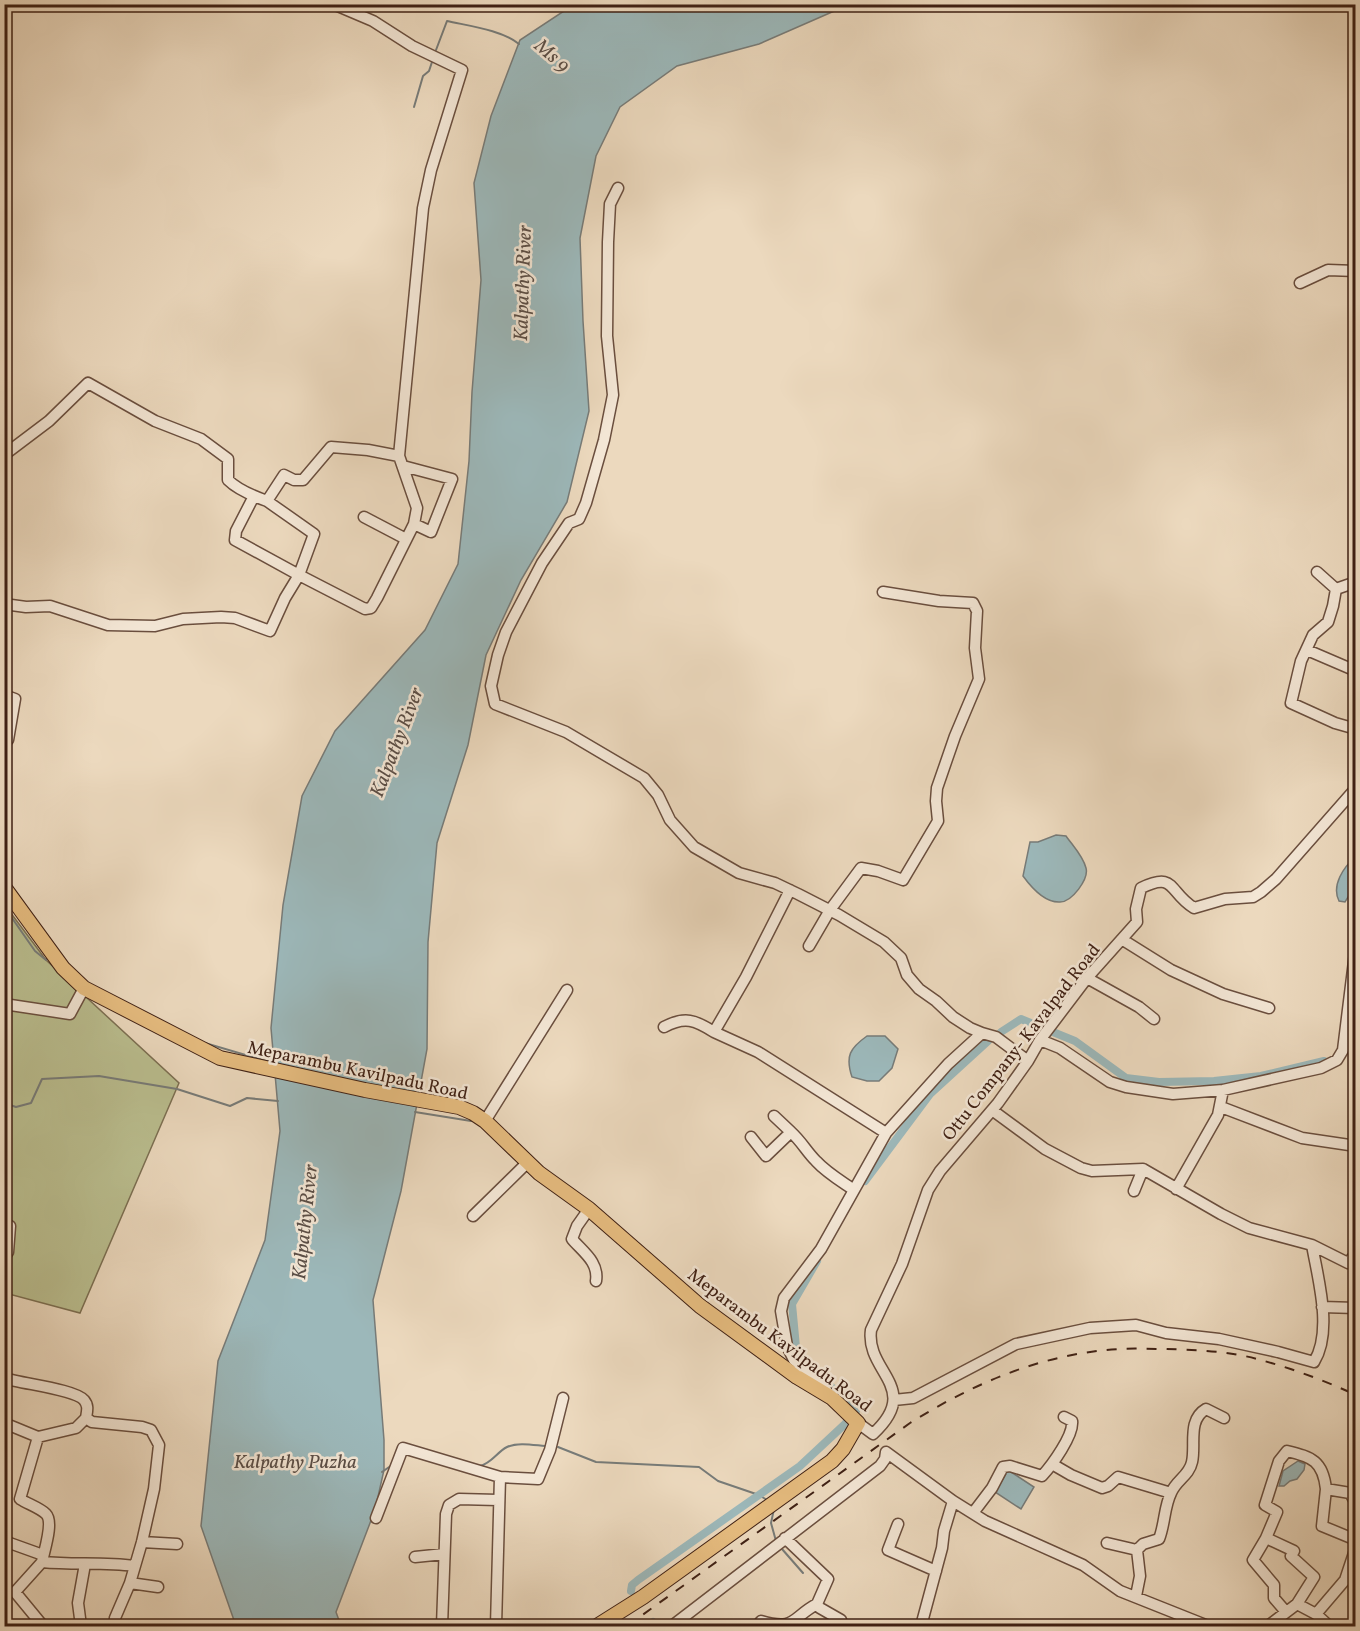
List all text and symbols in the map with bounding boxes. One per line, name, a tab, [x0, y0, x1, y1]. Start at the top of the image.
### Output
water label: Ms 9	[527, 32, 576, 80]
water label: Kalpathy River	[508, 224, 540, 341]
water label: Kalpathy River	[364, 683, 432, 802]
street label: Ottu Company- Kavalpad Road	[937, 939, 1107, 1147]
street label: Meparambu Kavilpadu Road	[245, 1036, 470, 1107]
water label: Kalpathy River	[286, 1163, 326, 1281]
street label: Meparambu Kavilpadu Road	[682, 1264, 876, 1419]
water label: Kalpathy Puzha	[233, 1449, 357, 1477]

